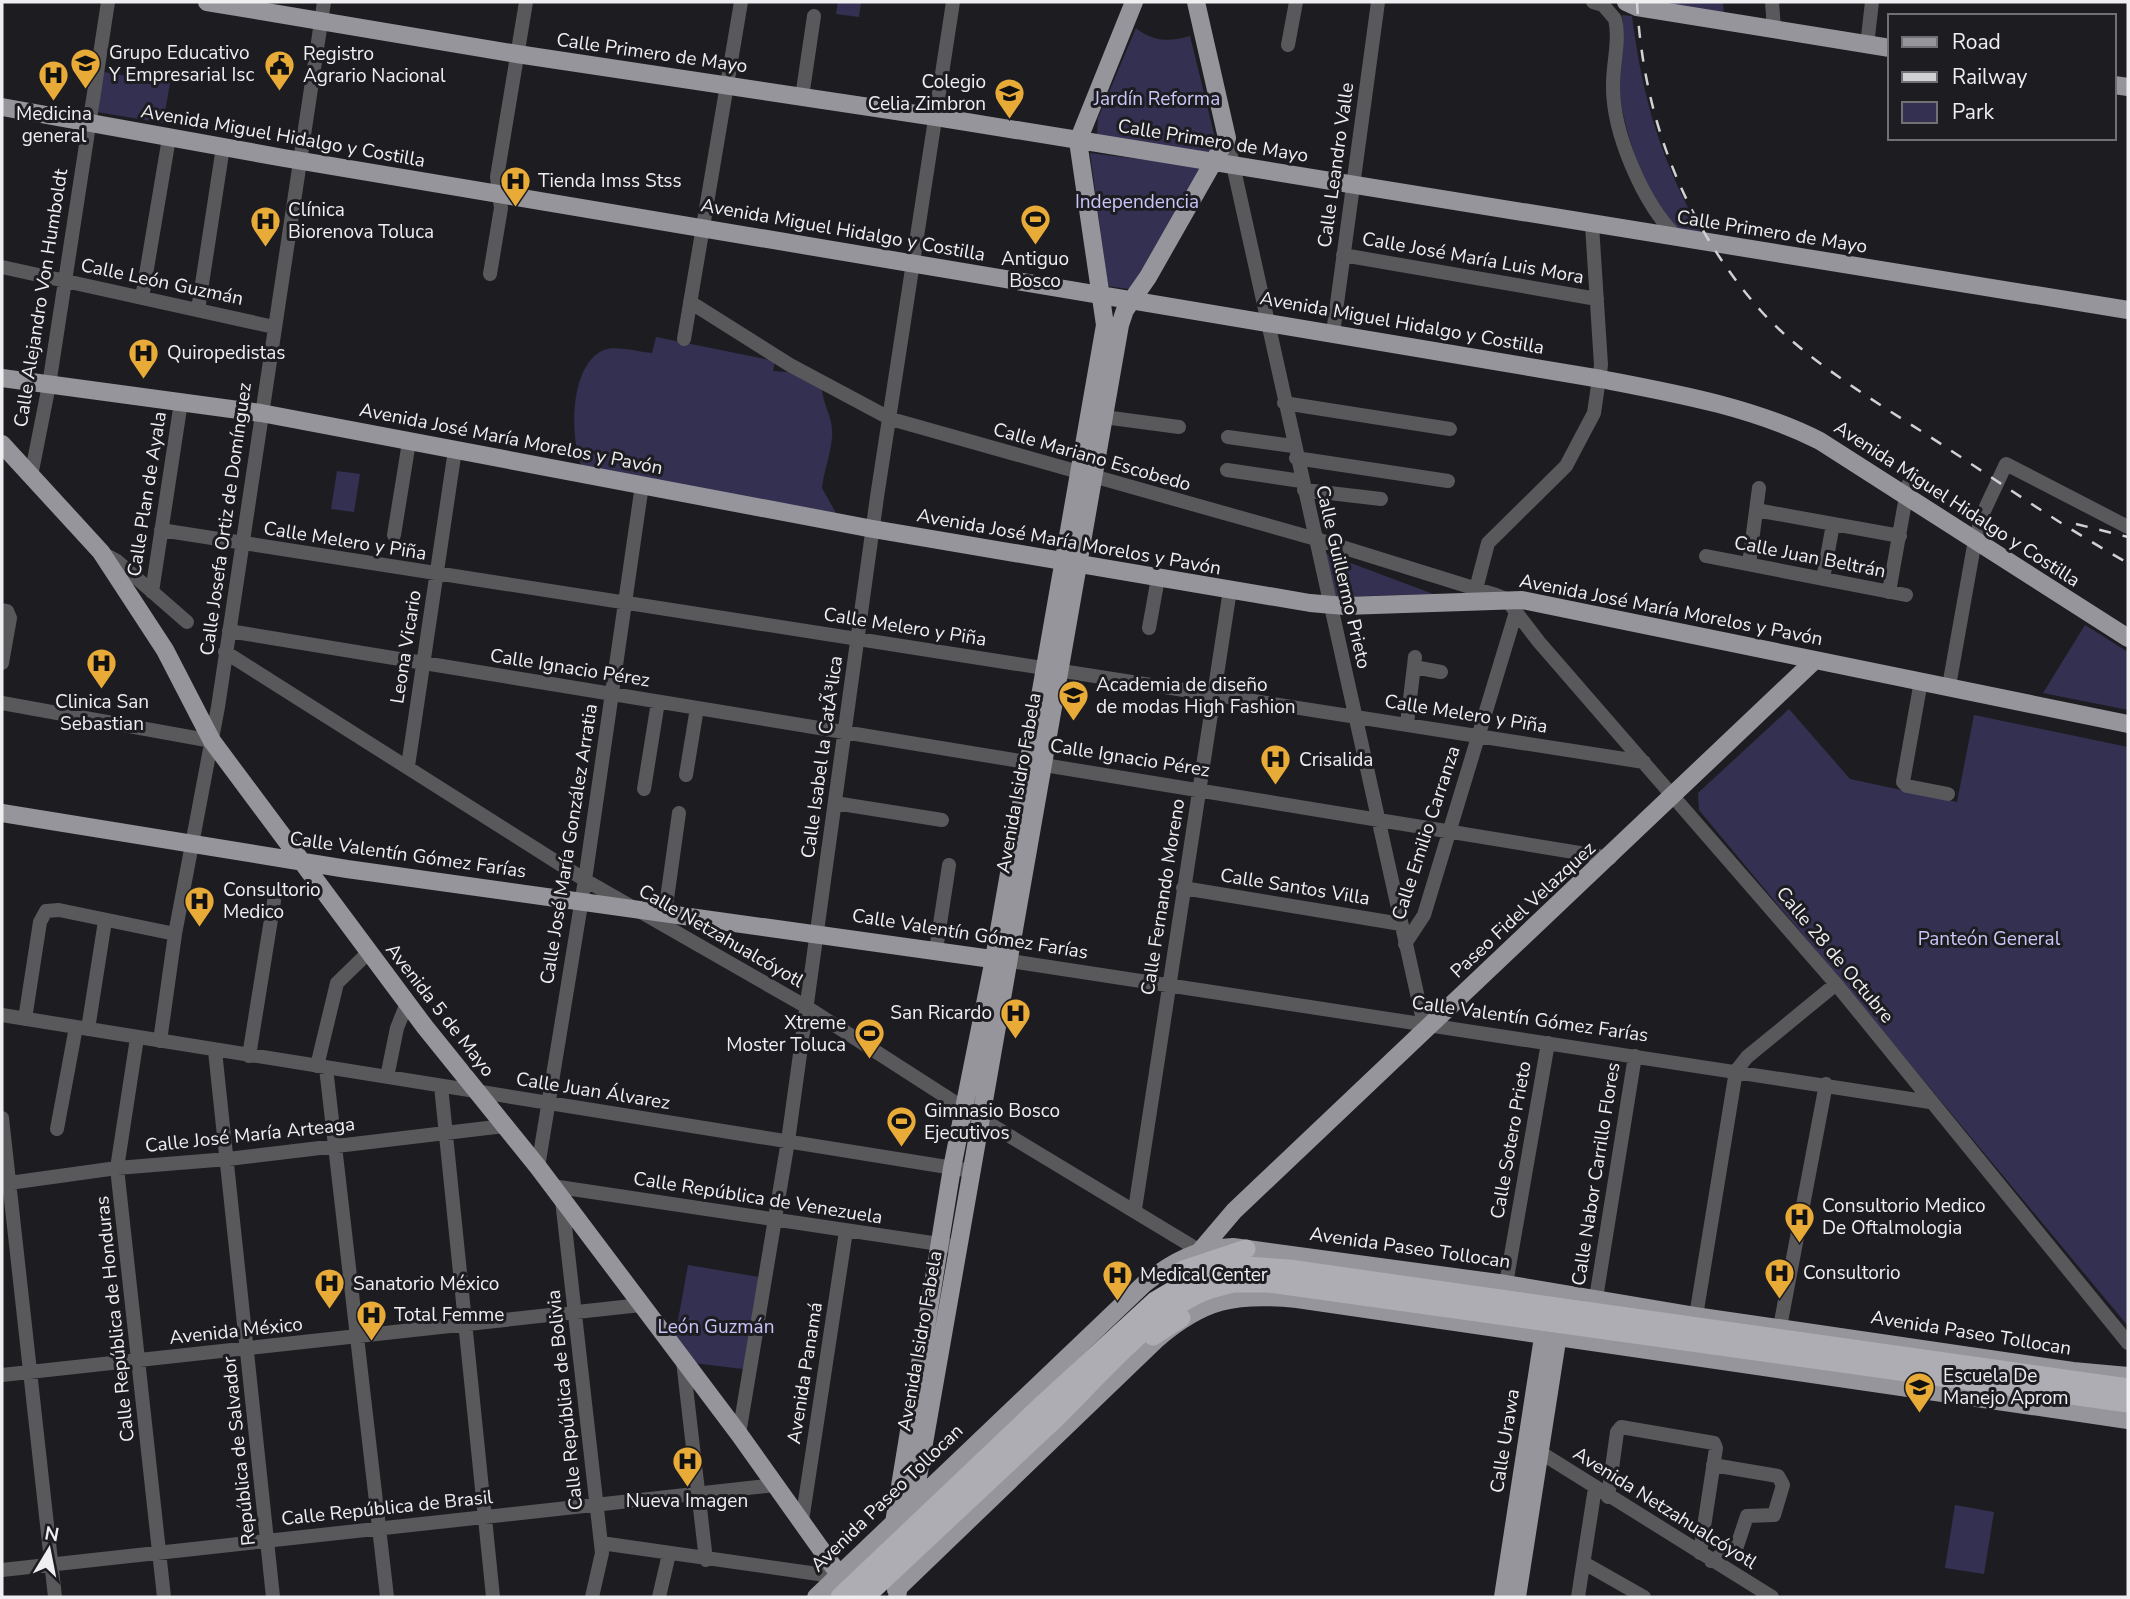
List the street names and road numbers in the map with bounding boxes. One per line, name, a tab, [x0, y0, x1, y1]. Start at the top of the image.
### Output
street label: Calle Primero de Mayo	[555, 27, 749, 79]
street label: Calle Leandro Valle	[1312, 81, 1360, 249]
street label: Avenida Miguel Hidalgo y Costilla	[139, 98, 427, 174]
street label: Calle Primero de Mayo	[1116, 113, 1310, 169]
street label: Calle Alejandro Von Humboldt	[8, 167, 74, 429]
street label: Avenida Miguel Hidalgo y Costilla	[699, 192, 987, 268]
street label: Calle Primero de Mayo	[1675, 204, 1869, 260]
street label: Calle José María Luis Mora	[1360, 226, 1586, 290]
street label: Calle León Guzmán	[78, 252, 246, 312]
street label: Avenida Miguel Hidalgo y Costilla	[1258, 285, 1546, 361]
street label: Calle Josefa Ortiz de Domínguez	[194, 381, 258, 657]
street label: Avenida José María Morelos y Pavón	[357, 397, 665, 481]
street label: Calle Plan de Ayala	[121, 410, 173, 578]
street label: Avenida Miguel Hidalgo y Costilla	[1829, 415, 2085, 593]
street label: Calle Mariano Escobedo	[990, 416, 1194, 498]
street label: Calle Guillermo Prieto	[1309, 483, 1377, 671]
street label: Avenida José María Morelos y Pavón	[915, 502, 1223, 582]
street label: Calle Melero y Piña	[262, 515, 428, 567]
street label: Calle Juan Beltrán	[1732, 530, 1888, 584]
street label: Avenida José María Morelos y Pavón	[1517, 568, 1825, 652]
street label: Leona Vicario	[384, 588, 428, 706]
street label: Calle Melero y Piña	[822, 601, 988, 653]
street label: Calle Ignacio Pérez	[488, 643, 652, 693]
street label: Calle Isabel la CatÃ³lica	[795, 654, 849, 860]
street label: Calle Melero y Piña	[1383, 688, 1549, 740]
street label: Avenida Isidro Fabela	[990, 691, 1048, 875]
street label: Calle José María González Arratia	[534, 702, 604, 986]
street label: Calle Ignacio Pérez	[1048, 733, 1212, 783]
street label: Calle Emilio Carranza	[1386, 743, 1466, 923]
street label: Calle Fernando Moreno	[1135, 797, 1191, 997]
street label: Calle Valentín Gómez Farías	[288, 826, 528, 884]
street label: Paseo Fidel Velazquez	[1445, 836, 1601, 984]
street label: Calle Santos Villa	[1218, 862, 1372, 912]
street label: Calle Netzahualcóyotl	[634, 878, 809, 994]
street label: Calle 28 de Octubre	[1770, 881, 1900, 1029]
street label: Calle Valentín Gómez Farías	[850, 902, 1090, 966]
street label: Avenida 5 de Mayo	[380, 938, 500, 1082]
street label: Calle Valentín Gómez Farías	[1410, 990, 1650, 1048]
street label: Calle Sotero Prieto	[1484, 1059, 1538, 1221]
street label: Calle Nabor Carrillo Flores	[1566, 1060, 1626, 1288]
street label: Calle Juan Álvarez	[514, 1066, 672, 1116]
street label: Calle José María Arteaga	[144, 1111, 356, 1159]
street label: Calle República de Venezuela	[631, 1165, 885, 1231]
street label: Calle República de Honduras	[89, 1195, 141, 1443]
street label: Avenida Paseo Tollocan	[1308, 1221, 1512, 1275]
street label: Avenida Isidro Fabela	[891, 1249, 949, 1433]
street label: Calle República de Bolivia	[540, 1288, 590, 1512]
street label: Avenida Panamá	[781, 1300, 829, 1446]
street label: Avenida Paseo Tollocan	[1869, 1304, 2073, 1362]
street label: Avenida México	[168, 1311, 304, 1351]
street label: República de Salvador	[216, 1355, 262, 1547]
street label: Calle Urawa	[1484, 1387, 1526, 1495]
street label: Avenida Paseo Tollocan	[805, 1418, 969, 1578]
street label: Avenida Netzahualcóyotl	[1568, 1441, 1762, 1575]
street label: Calle República de Brasil	[280, 1484, 494, 1532]

